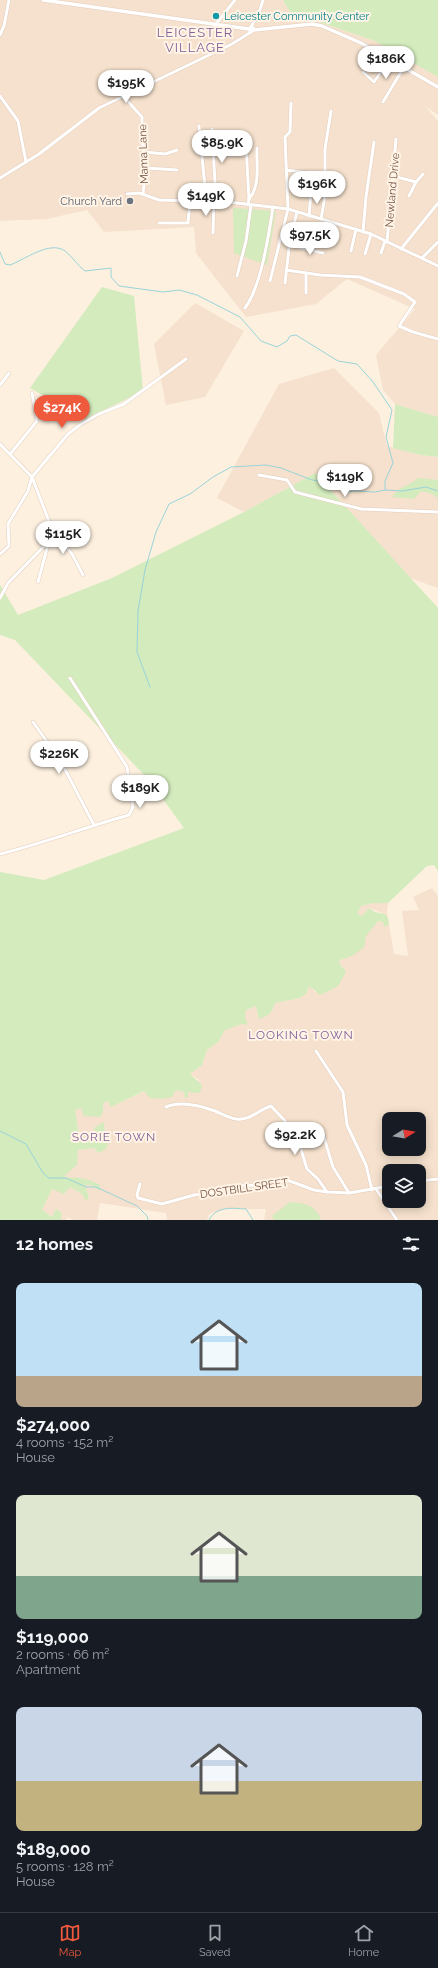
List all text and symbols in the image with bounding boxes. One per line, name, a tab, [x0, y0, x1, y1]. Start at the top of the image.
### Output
place label: Leicester Community Center	[224, 10, 370, 23]
marker: Leicester Community Center	[211, 11, 221, 21]
district label: LEICESTER VILLAGE	[157, 25, 233, 55]
pin: $186K	[358, 46, 414, 80]
text: $186K	[366, 51, 406, 66]
pin: $195K	[98, 70, 154, 104]
text: $195K	[107, 75, 145, 90]
street label: Mama Lane	[136, 123, 151, 184]
pin: $85.9K	[189, 130, 255, 164]
text: $85.9K	[201, 135, 243, 150]
street label: Newland Drive	[383, 152, 402, 228]
pin: $196K	[289, 171, 345, 205]
text: $196K	[298, 176, 336, 191]
pin: $149K	[178, 183, 234, 217]
text: $149K	[187, 188, 225, 203]
place label: Church Yard	[60, 195, 122, 208]
marker: Church Yard	[125, 196, 135, 206]
pin: $97.5K	[277, 222, 343, 256]
text: $97.5K	[289, 227, 331, 242]
pin: $274K	[34, 395, 90, 429]
text: $274K	[43, 400, 81, 415]
pin: $119K	[317, 464, 373, 498]
text: $119K	[326, 469, 364, 484]
pin: $115K	[35, 521, 91, 555]
text: $115K	[45, 526, 82, 541]
pin: $226K	[31, 741, 87, 775]
text: $226K	[39, 746, 79, 761]
pin: $189K	[112, 775, 168, 809]
text: $189K	[121, 780, 159, 795]
district label: LOOKING TOWN	[248, 1028, 354, 1042]
north arrow	[382, 1112, 426, 1156]
map controls	[382, 1112, 426, 1208]
pin: $92.2K	[262, 1122, 328, 1156]
text: $92.2K	[274, 1127, 316, 1142]
district label: SORIE TOWN	[72, 1130, 156, 1144]
button: layers	[382, 1164, 426, 1208]
street label: DOSTBILL SREET	[199, 1176, 289, 1201]
icon: filters	[400, 1233, 422, 1255]
text: 12 homes	[16, 1234, 93, 1254]
icon: home	[183, 1309, 255, 1381]
text: $274,000	[16, 1415, 90, 1435]
text: 4 rooms · 152 m²	[16, 1435, 113, 1450]
text: House	[16, 1450, 55, 1465]
icon: home	[183, 1521, 255, 1593]
text: $119,000	[16, 1627, 89, 1647]
text: 2 rooms · 66 m²	[16, 1647, 109, 1662]
text: Apartment	[16, 1662, 80, 1677]
icon: home	[183, 1733, 255, 1805]
text: $189,000	[16, 1839, 91, 1859]
text: 5 rooms · 128 m²	[16, 1859, 114, 1874]
text: House	[16, 1874, 55, 1889]
tab: Map	[59, 1922, 81, 1959]
tab: Saved	[199, 1922, 230, 1959]
tab: Home	[348, 1922, 379, 1959]

